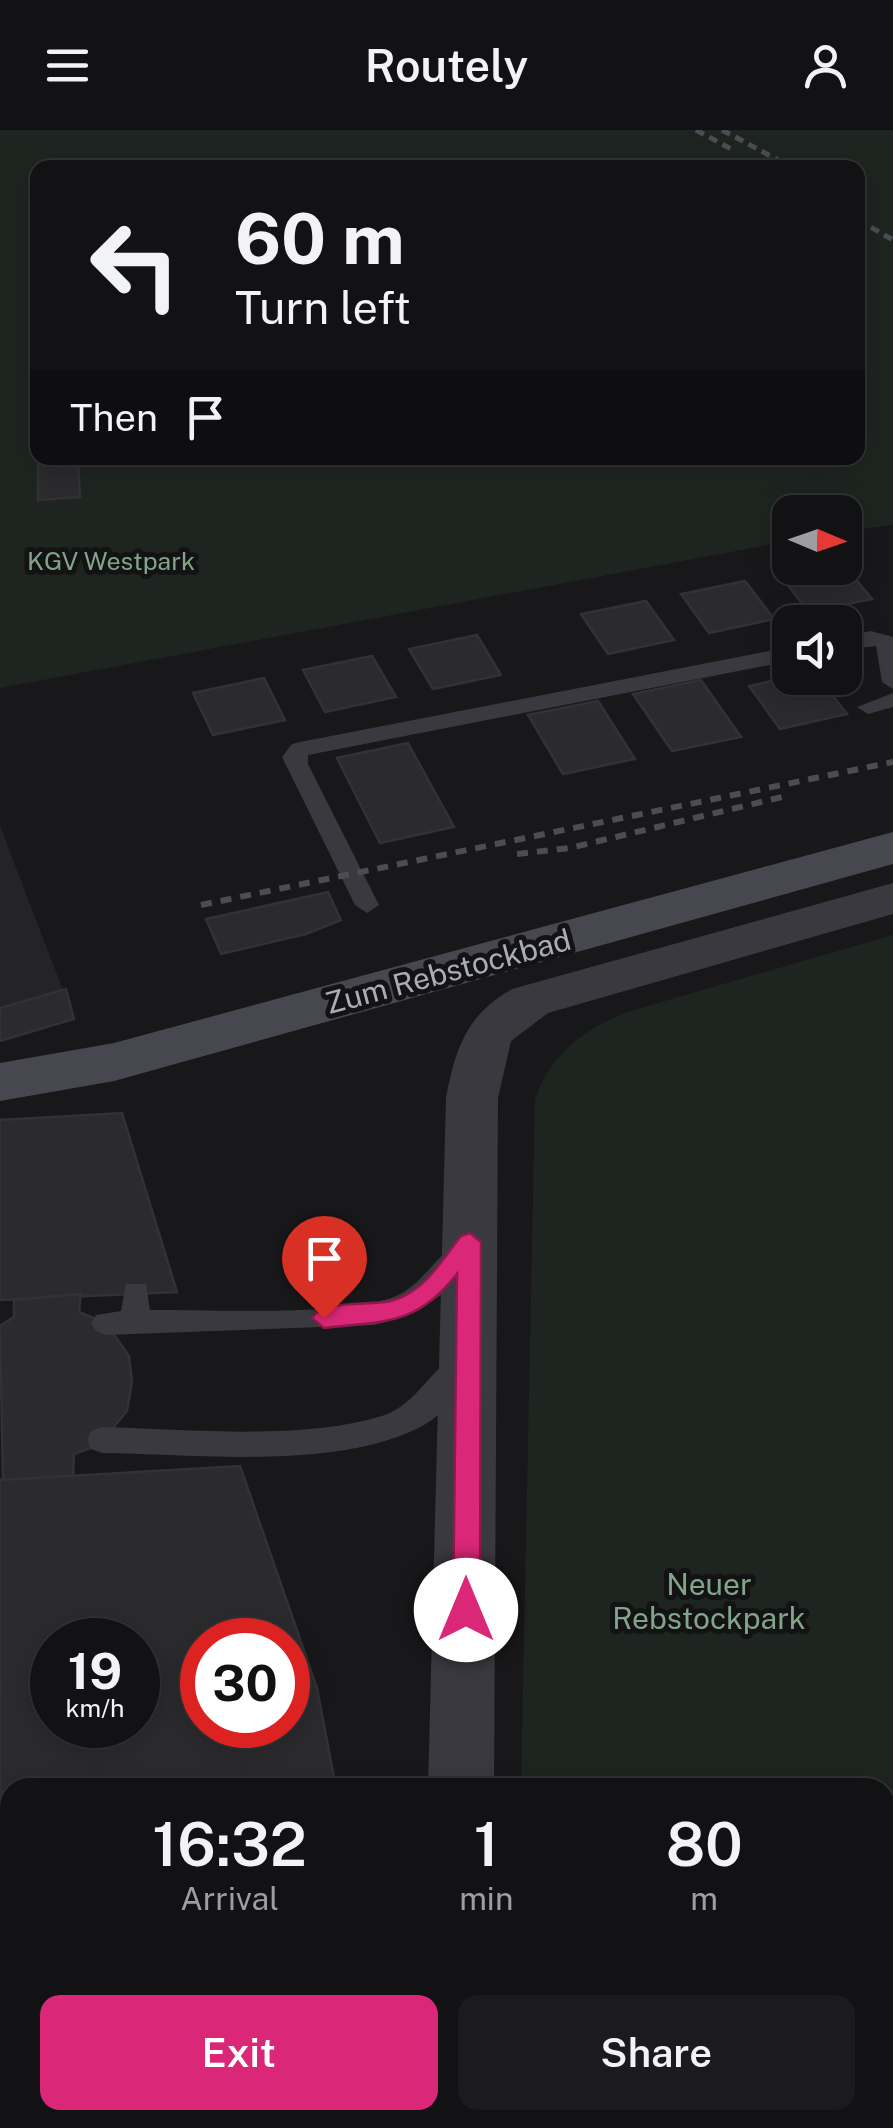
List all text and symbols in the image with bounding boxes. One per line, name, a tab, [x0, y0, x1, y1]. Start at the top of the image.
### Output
icon: menu	[40, 38, 95, 93]
icon: person	[798, 38, 853, 93]
text: Routely	[365, 39, 528, 92]
text: 60 m	[235, 197, 405, 280]
icon: left	[70, 200, 200, 330]
text: Turn left	[235, 281, 411, 334]
icon: arrive	[178, 390, 233, 445]
text: Then	[70, 395, 158, 440]
north arrow	[772, 495, 862, 585]
map controls	[772, 495, 862, 695]
park label: KGV Westpark	[27, 546, 195, 576]
button: sound	[772, 605, 862, 695]
street label: Zum Rebstockbad	[321, 921, 575, 1021]
pin	[282, 1216, 367, 1319]
icon: arrive	[297, 1231, 352, 1286]
position arrow	[414, 1558, 518, 1662]
park label: Neuer Rebstockpark	[612, 1566, 806, 1636]
speed limit sign: 30	[180, 1618, 310, 1748]
text: 19	[68, 1641, 122, 1700]
text: km/h	[66, 1693, 124, 1723]
text: 16:32	[152, 1809, 307, 1880]
text: 1	[474, 1809, 499, 1880]
text: 80	[666, 1809, 743, 1880]
text: Arrival	[180, 1880, 279, 1917]
text: min	[459, 1880, 513, 1917]
text: m	[690, 1880, 718, 1917]
button: Exit	[40, 1995, 438, 2110]
button: Share	[458, 1995, 855, 2110]

